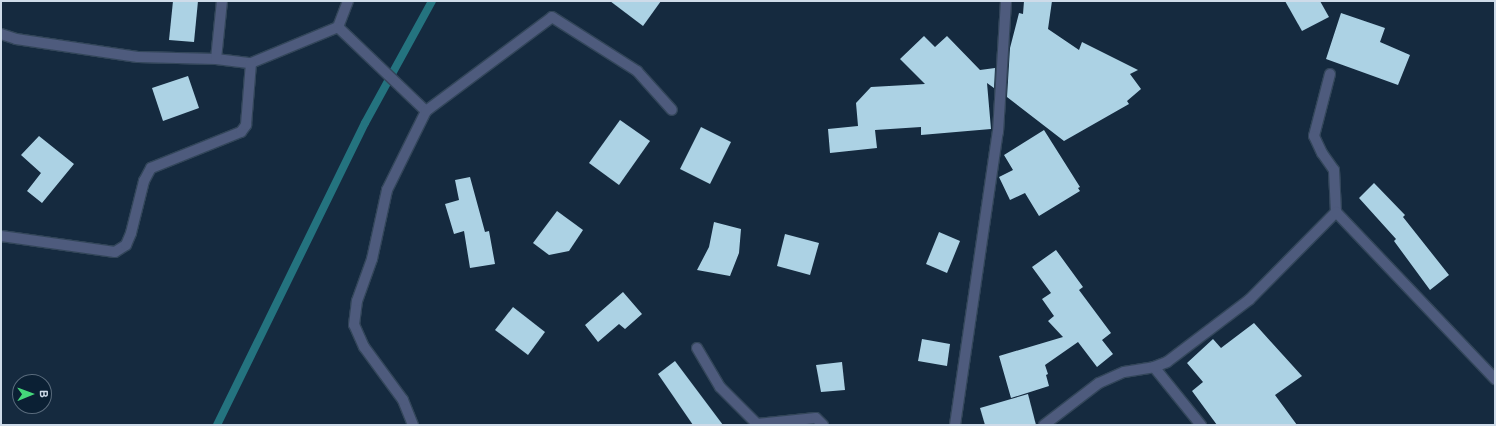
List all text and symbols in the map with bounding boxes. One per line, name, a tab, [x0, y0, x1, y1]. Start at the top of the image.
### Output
north arrow	[12, 374, 52, 414]
text: B	[37, 390, 50, 398]

